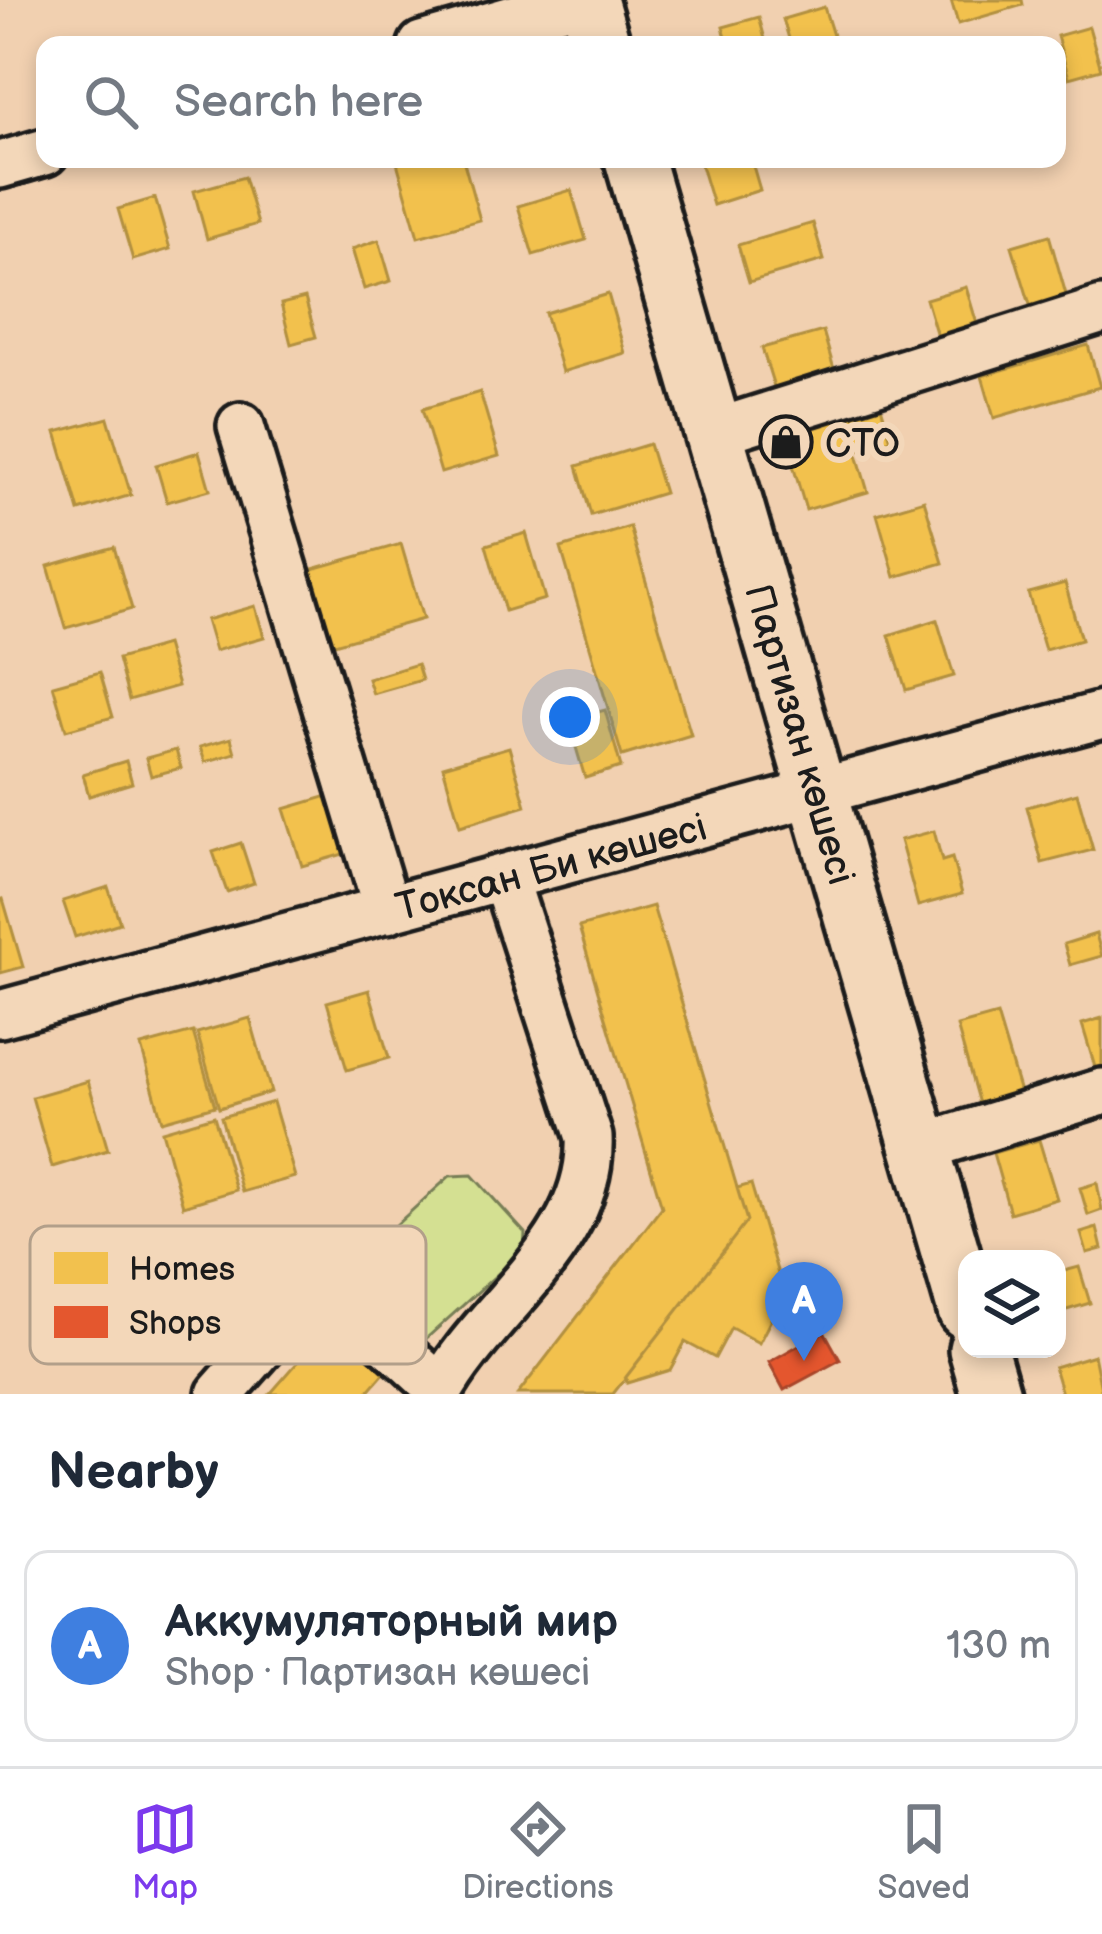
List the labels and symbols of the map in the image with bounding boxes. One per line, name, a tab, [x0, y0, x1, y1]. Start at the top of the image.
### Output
shop icon: СТО	[758, 414, 814, 470]
place label: СТО	[825, 421, 900, 468]
street label: Партизан көшесі	[733, 579, 864, 890]
your location	[540, 687, 600, 747]
street label: Токсан Би көшесі	[391, 804, 712, 932]
legend	[30, 1226, 426, 1364]
text: Homes	[129, 1250, 235, 1290]
pin: A	[765, 1262, 843, 1361]
text: Shops	[129, 1304, 221, 1344]

